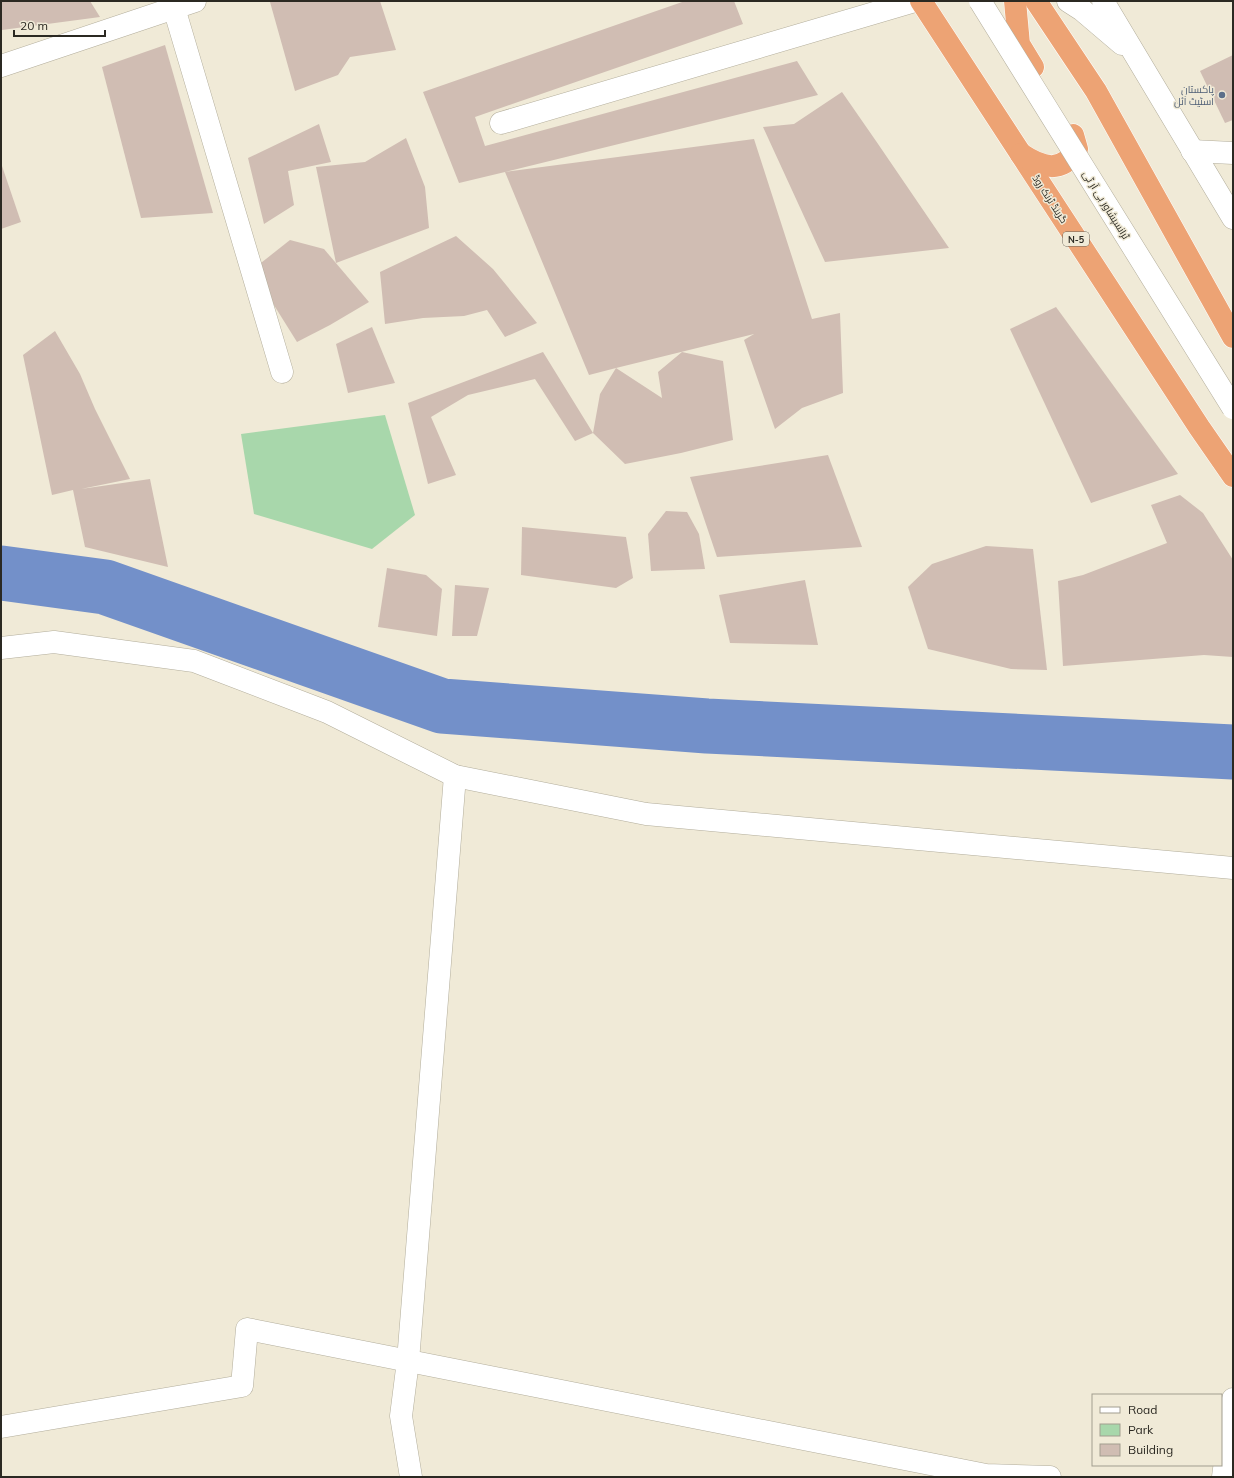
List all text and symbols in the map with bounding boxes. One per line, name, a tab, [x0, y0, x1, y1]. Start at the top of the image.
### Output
scale bar	[14, 12, 105, 38]
text: 20 m	[20, 18, 48, 33]
place label: پاکستان اسٹیٹ آئل	[1174, 83, 1214, 108]
marker: پاکستان اسٹیٹ آئل	[1217, 90, 1227, 100]
street label: ٹرانسپشاور بی آر ٹی	[1080, 168, 1132, 242]
street label: گرینڈ ٹرنک روڈ	[1029, 172, 1071, 226]
road number: N-5	[1063, 232, 1089, 246]
legend	[1092, 1394, 1222, 1466]
text: Road	[1128, 1402, 1157, 1417]
text: Park	[1128, 1422, 1154, 1437]
text: Building	[1128, 1442, 1173, 1457]

